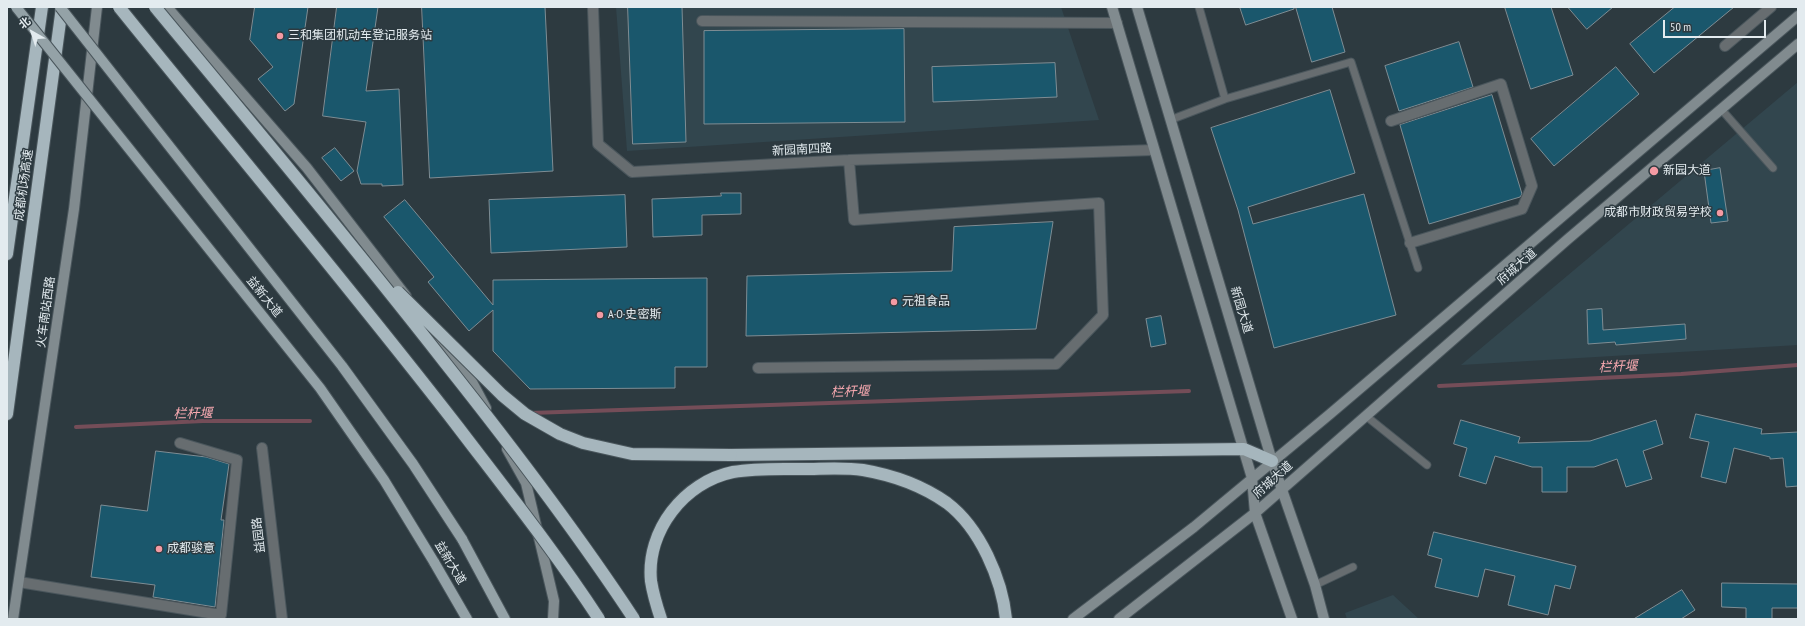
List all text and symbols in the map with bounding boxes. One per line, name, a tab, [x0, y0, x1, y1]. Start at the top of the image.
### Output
north arrow	[12, 12, 52, 52]
scale bar	[1665, 12, 1768, 38]
text: 北	[16, 14, 33, 32]
text: 50 m	[1670, 19, 1691, 34]
place label: 三和集团机动车登记服务站	[288, 29, 432, 43]
marker: 三和集团机动车登记服务站	[275, 31, 285, 41]
street label: 新园南四路	[772, 141, 832, 159]
street label: 成都机场高速	[12, 148, 36, 222]
place label: 新园大道	[1663, 164, 1711, 178]
marker: 新园大道	[1648, 165, 1660, 177]
place label: 成都市财政贸易学校	[1604, 206, 1712, 220]
marker: 成都市财政贸易学校	[1715, 208, 1725, 218]
street label: 府城大道	[1494, 246, 1540, 288]
street label: 益新大道	[243, 274, 285, 320]
street label: 火车南站西路	[34, 275, 58, 349]
street label: 新园大道	[1227, 285, 1255, 335]
place label: 元祖食品	[902, 295, 950, 309]
marker: 元祖食品	[889, 297, 899, 307]
place label: A·O·史密斯	[608, 308, 661, 322]
marker: A·O·史密斯	[595, 310, 605, 320]
water label: 栏杆堰	[1598, 358, 1638, 376]
water label: 栏杆堰	[830, 384, 870, 400]
water label: 栏杆堰	[173, 406, 213, 422]
street label: 府城大道	[1250, 459, 1296, 501]
street label: 益园路	[250, 516, 268, 554]
street label: 益新大道	[431, 539, 469, 587]
place label: 成都骏意	[167, 542, 215, 556]
marker: 成都骏意	[154, 544, 164, 554]

